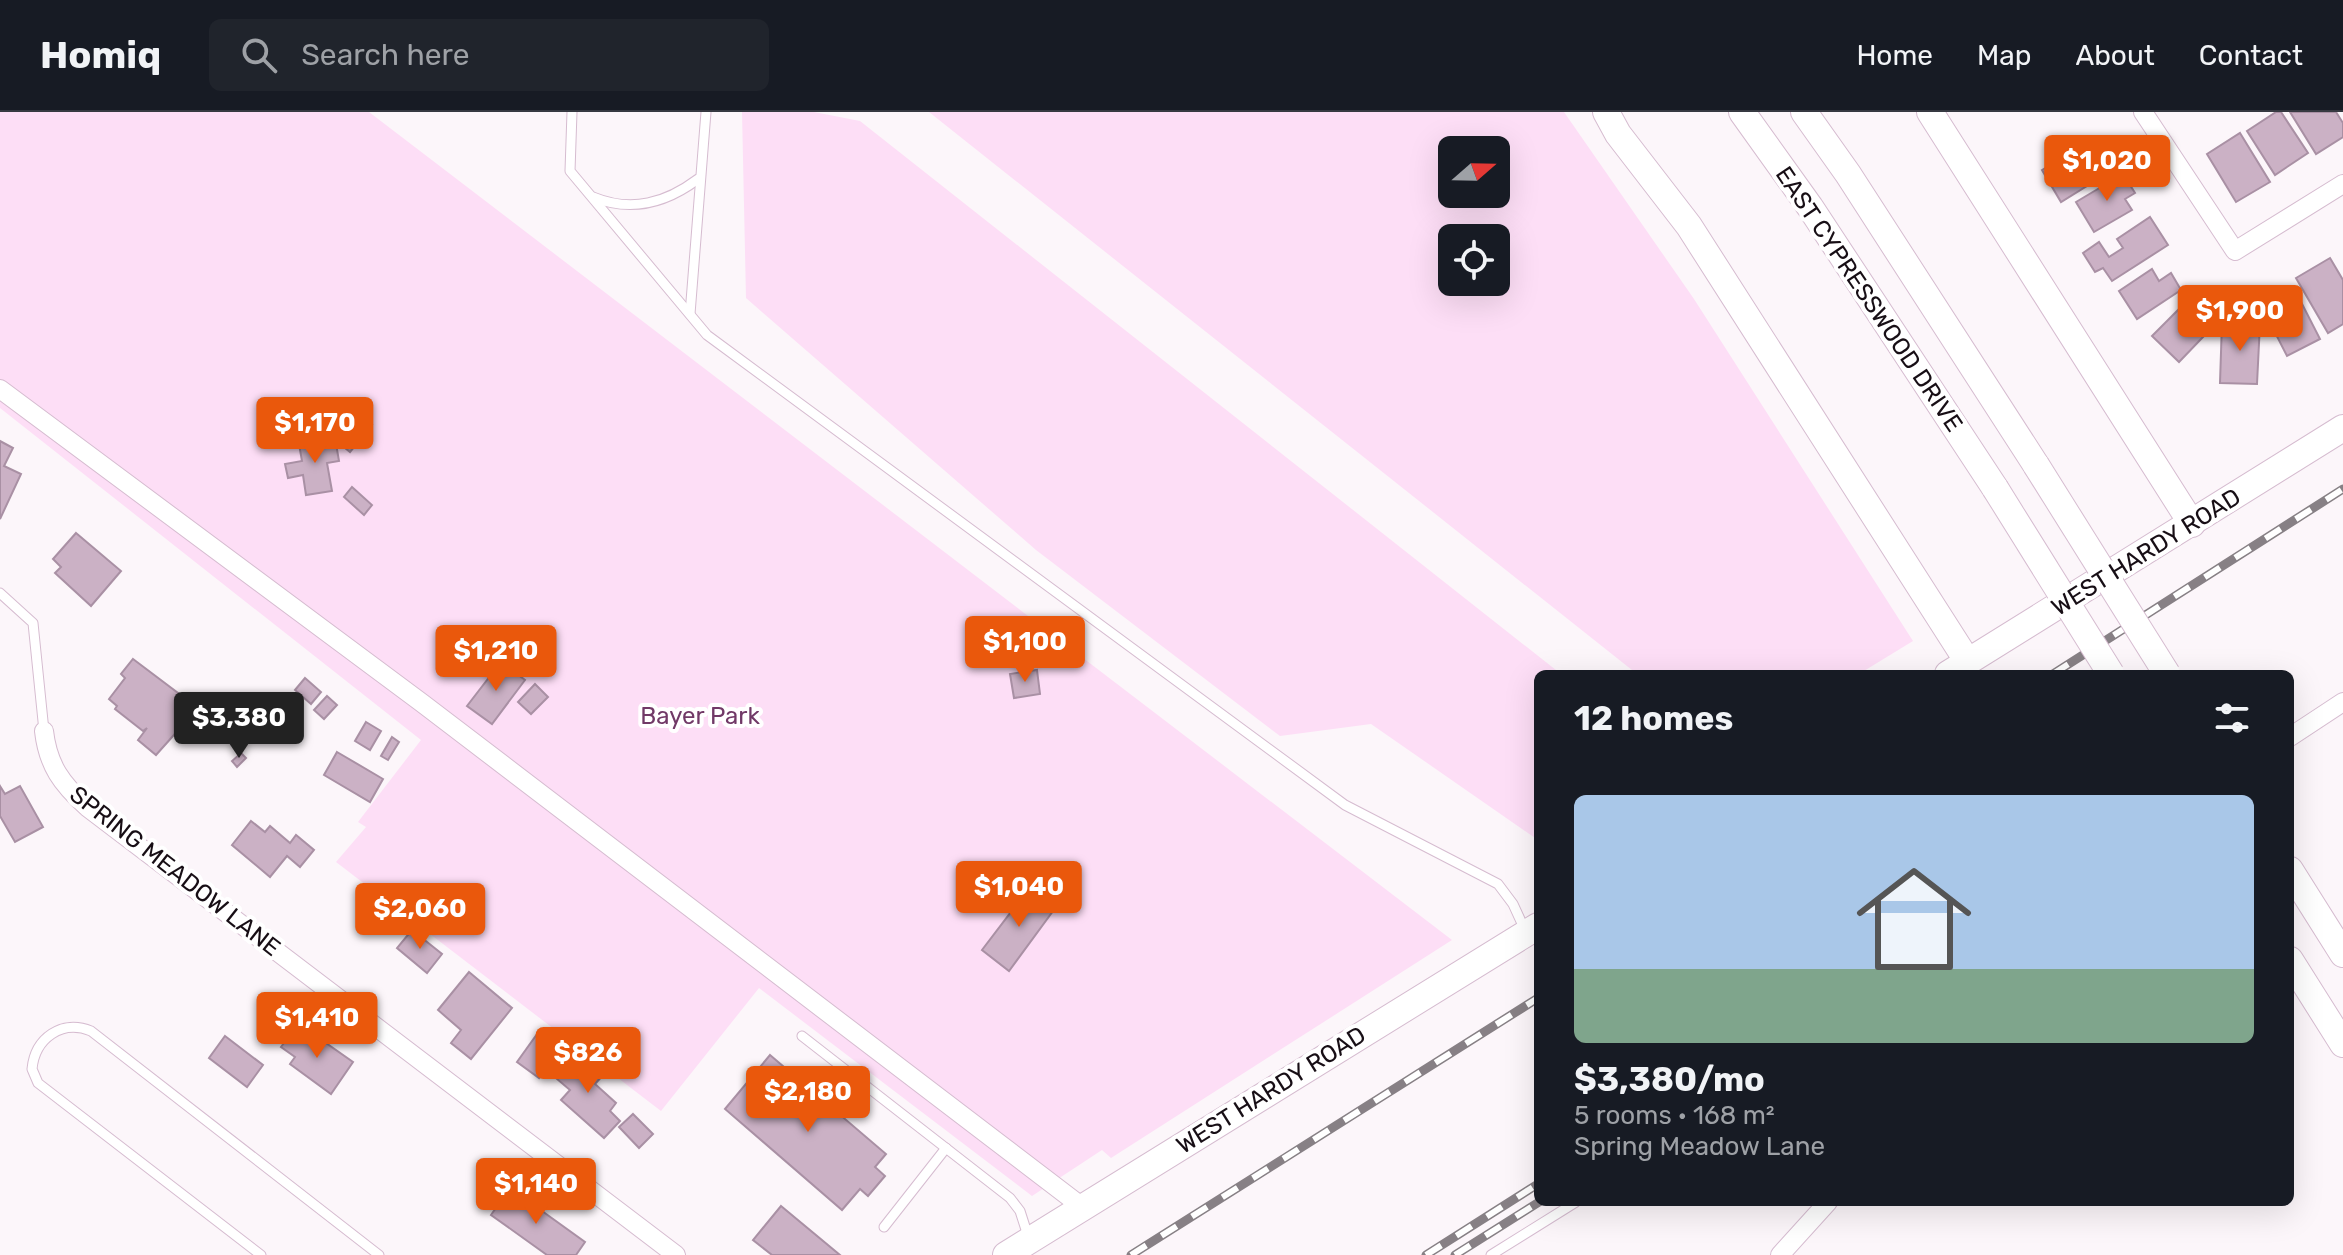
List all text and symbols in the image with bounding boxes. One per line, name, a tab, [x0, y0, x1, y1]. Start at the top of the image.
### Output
search box	[209, 19, 769, 91]
text: Homiq	[40, 32, 161, 78]
icon: search	[237, 33, 281, 77]
text: Search here	[301, 37, 469, 73]
text: Home	[1856, 39, 1933, 72]
text: Map	[1977, 39, 2031, 72]
text: About	[2075, 39, 2155, 72]
text: Contact	[2199, 39, 2303, 72]
pin: $1,020	[2042, 135, 2172, 203]
north arrow	[1438, 136, 1510, 208]
map controls	[1438, 136, 1510, 296]
text: $1,020	[2062, 145, 2152, 176]
street label: EAST CYPRESSWOOD DRIVE	[1770, 161, 1968, 437]
button: locate	[1438, 224, 1510, 296]
pin: $1,900	[2175, 285, 2305, 353]
text: $1,900	[2196, 295, 2284, 326]
pin: $1,170	[250, 397, 380, 465]
text: $1,170	[274, 407, 356, 438]
street label: WEST HARDY ROAD	[2046, 483, 2246, 621]
pin: $1,100	[960, 616, 1090, 684]
pin: $1,210	[431, 625, 561, 693]
text: $1,100	[983, 626, 1067, 657]
text: $1,210	[453, 635, 539, 666]
pin: $3,380	[174, 692, 304, 760]
icon: filters	[2210, 696, 2254, 740]
text: 12 homes	[1574, 698, 1733, 739]
text: $3,380	[192, 702, 286, 733]
park label: Bayer Park	[640, 702, 760, 730]
street label: SPRING MEADOW LANE	[64, 780, 286, 962]
icon: home	[1842, 847, 1986, 991]
pin: $1,040	[954, 861, 1084, 929]
text: $1,040	[974, 871, 1064, 902]
pin: $2,060	[355, 883, 485, 951]
text: $2,060	[373, 893, 467, 924]
pin: $1,410	[252, 992, 382, 1060]
text: $1,410	[274, 1002, 360, 1033]
street label: WEST HARDY ROAD	[1171, 1021, 1371, 1159]
pin: $826	[541, 1027, 635, 1095]
text: $826	[554, 1037, 622, 1068]
text: $3,380/mo	[1574, 1059, 1765, 1100]
pin: $2,180	[743, 1066, 873, 1134]
text: $2,180	[764, 1076, 852, 1107]
text: 5 rooms · 168 m²	[1574, 1100, 1775, 1131]
text: Spring Meadow Lane	[1574, 1131, 1825, 1162]
pin: $1,140	[471, 1158, 601, 1226]
text: $1,140	[494, 1168, 578, 1199]

